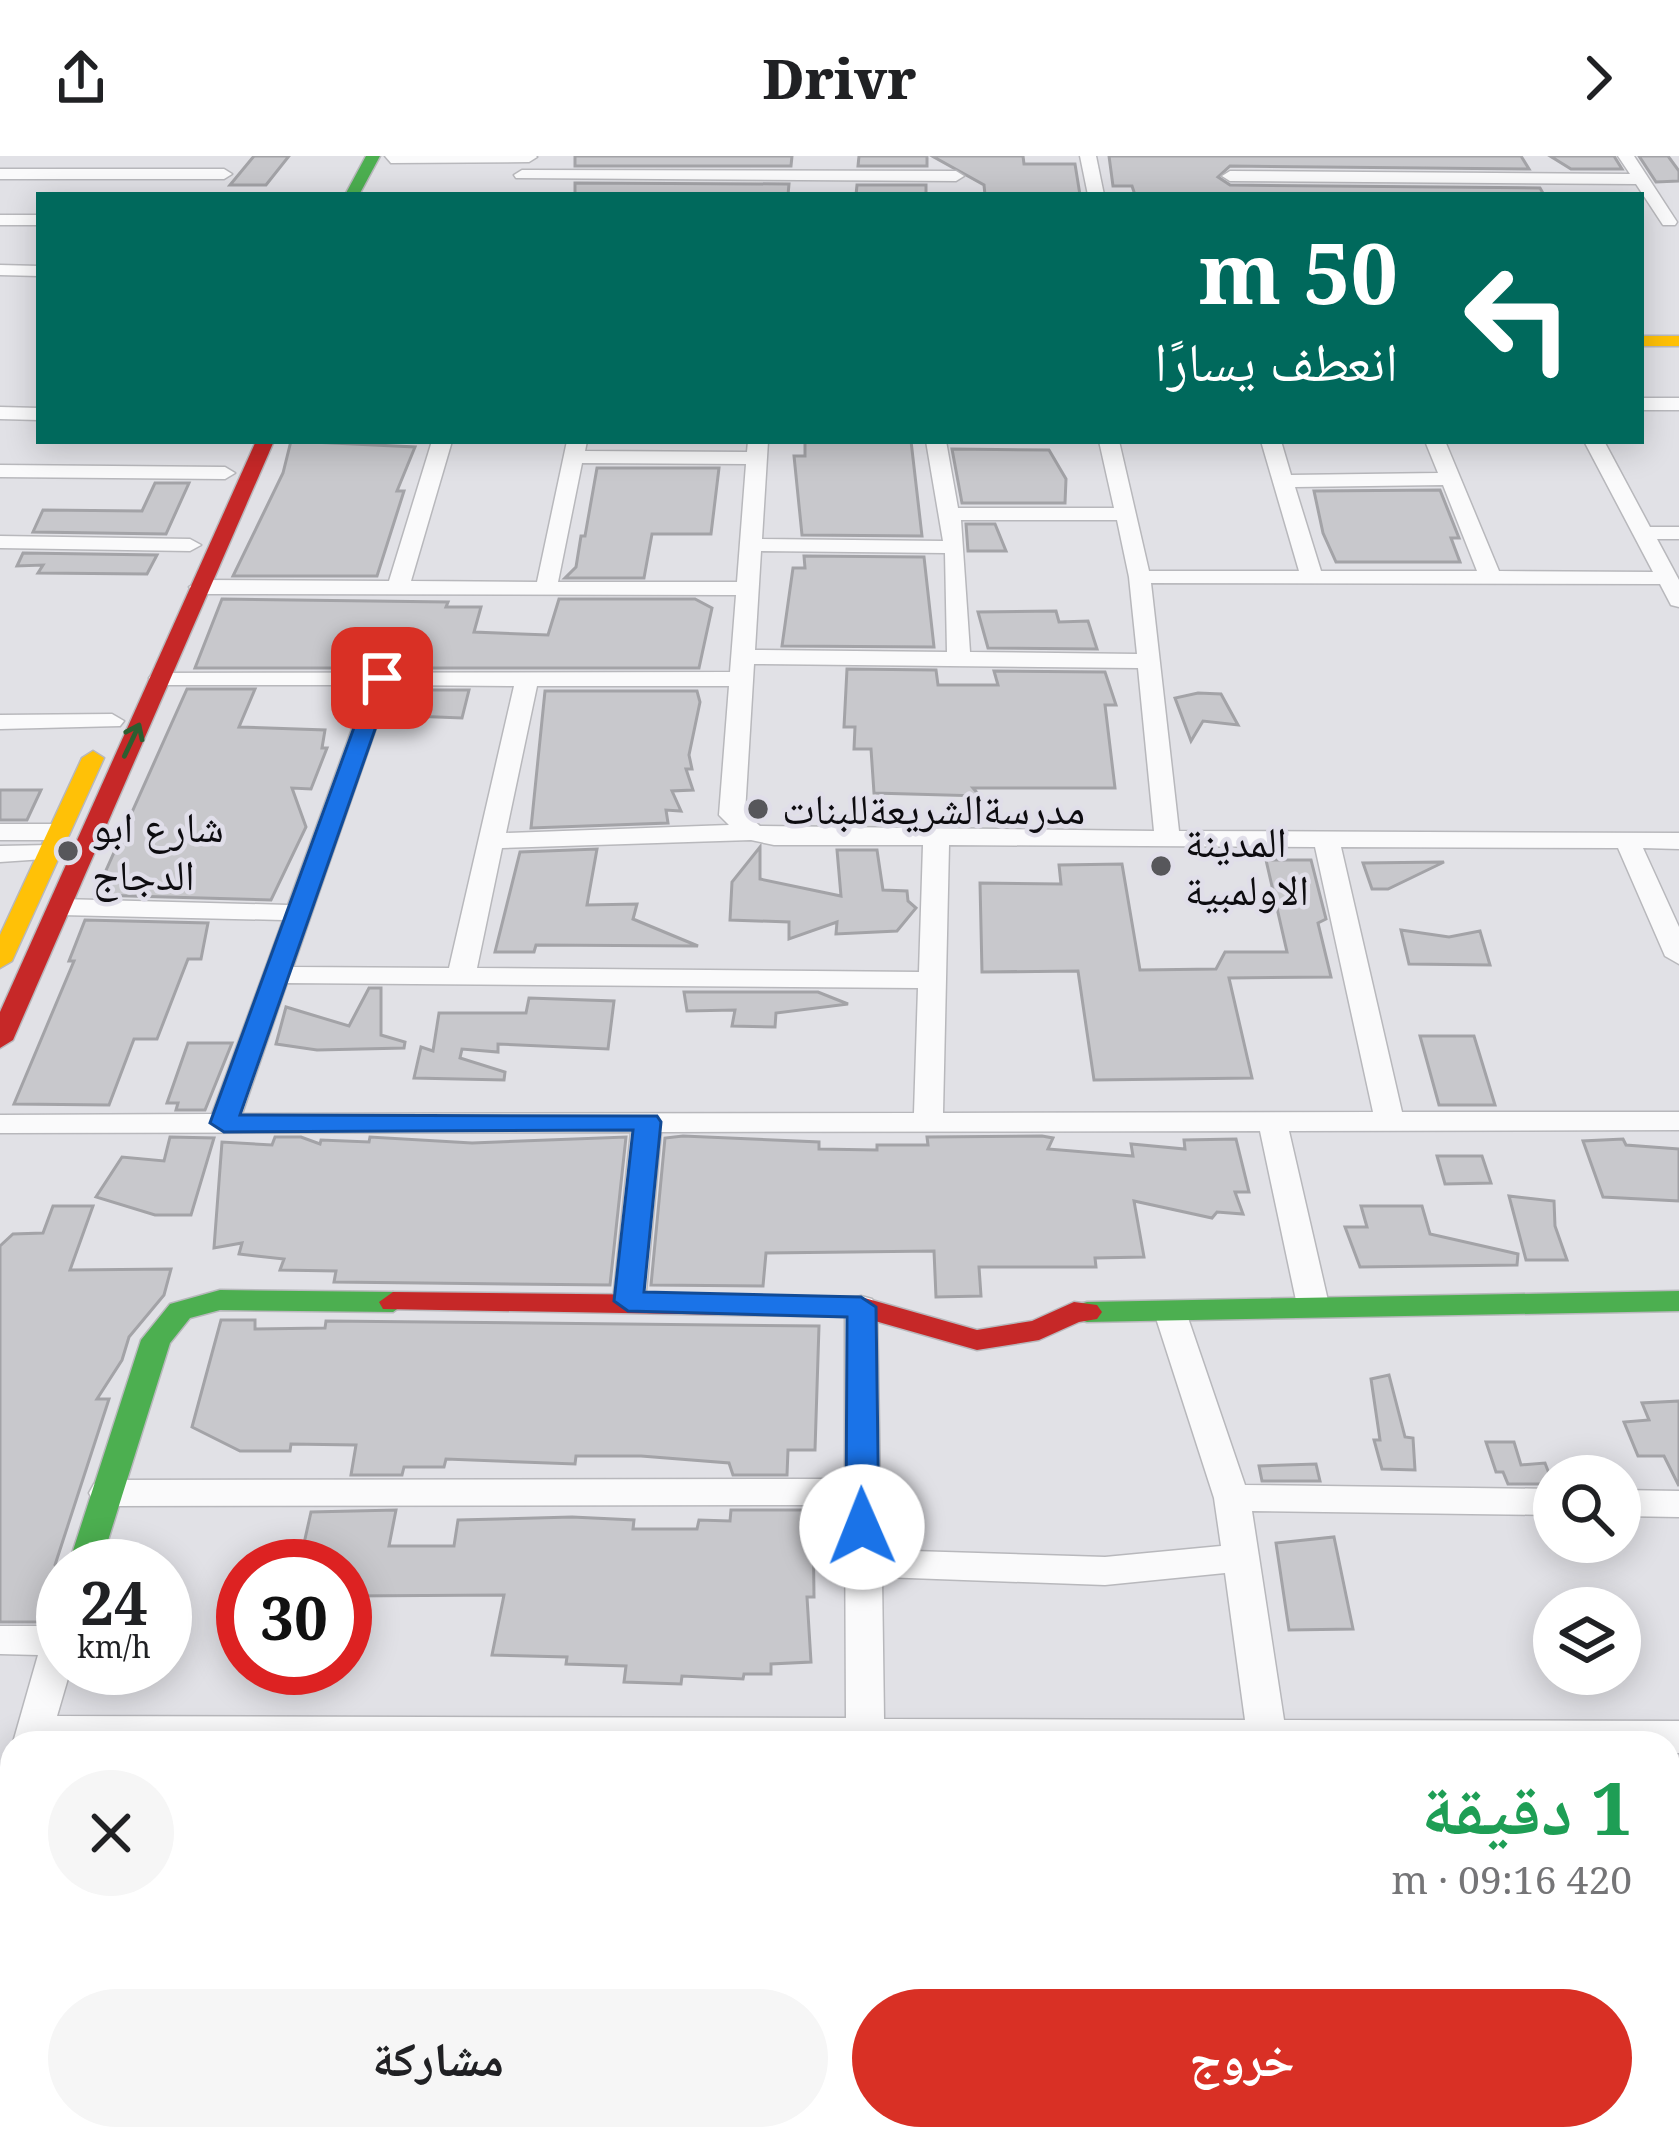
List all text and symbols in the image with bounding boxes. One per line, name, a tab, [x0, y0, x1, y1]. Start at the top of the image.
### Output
text: Drivr	[762, 41, 917, 115]
icon: share	[48, 45, 114, 111]
icon: forward	[1565, 45, 1631, 111]
text: 50 m	[1198, 214, 1398, 329]
icon: left	[1440, 240, 1596, 396]
text: انعطف يسارًا	[1154, 323, 1398, 397]
pin	[331, 627, 433, 729]
icon: arrive	[349, 645, 415, 711]
one-way arrow	[122, 723, 144, 759]
place label: مدرسةالشريعةللبنات	[782, 779, 1085, 836]
marker: مدرسةالشريعةللبنات	[745, 796, 771, 822]
place label: شارع ابو الدجاج	[92, 797, 224, 902]
place label: المدينة الاولمبية	[1185, 812, 1309, 917]
marker: شارع ابو الدجاج	[55, 838, 81, 864]
marker: المدينة الاولمبية	[1148, 853, 1174, 879]
map controls	[1533, 1455, 1641, 1695]
button: search	[1533, 1455, 1641, 1563]
position arrow	[799, 1464, 925, 1590]
speed limit sign: 30	[216, 1539, 372, 1695]
text: 24	[80, 1561, 148, 1643]
button: layers	[1533, 1587, 1641, 1695]
text: km/h	[77, 1626, 151, 1667]
text: 1 دقيقة	[1421, 1758, 1632, 1856]
button: close	[48, 1770, 174, 1896]
text: 420 m · 09:16	[1391, 1852, 1632, 1905]
button: مشاركة	[48, 1989, 828, 2127]
button: خروج	[852, 1989, 1632, 2127]

